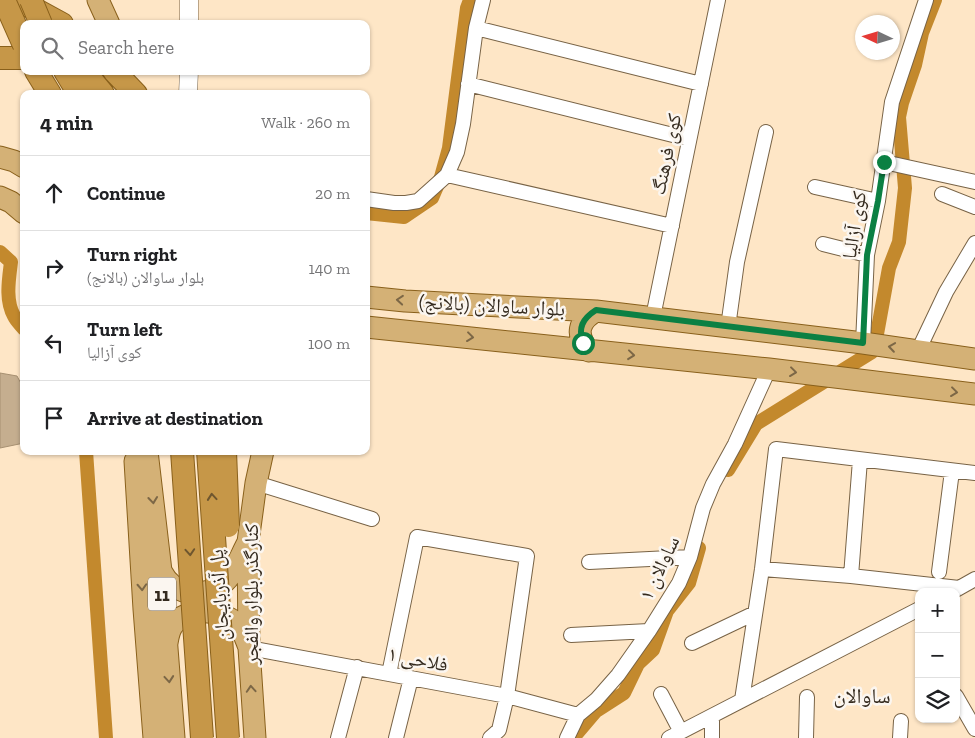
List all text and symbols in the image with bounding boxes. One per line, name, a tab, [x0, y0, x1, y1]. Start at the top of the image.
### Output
north arrow	[855, 15, 900, 60]
search box	[20, 20, 370, 75]
icon: search	[38, 34, 66, 62]
text: Search here	[78, 36, 174, 59]
text: 4 min	[40, 110, 93, 135]
street label: کوی فرهنگ	[646, 111, 686, 197]
text: Walk · 260 m	[261, 113, 350, 132]
route end	[873, 151, 896, 174]
icon: ahead	[40, 179, 68, 207]
text: Continue	[87, 182, 165, 205]
text: 20 m	[315, 184, 350, 203]
street label: کوی آزالیا	[837, 189, 871, 261]
text: Turn right	[87, 243, 177, 266]
icon: right	[40, 254, 68, 282]
text: 140 m	[309, 259, 350, 278]
text: بلوار ساوالان (بالانج)	[87, 268, 204, 287]
street label: بلوار ساوالان (بالانج)	[418, 289, 566, 322]
one-way arrow	[395, 295, 403, 306]
text: Turn left	[87, 318, 162, 341]
icon: left	[40, 329, 68, 357]
one-way arrow	[466, 331, 474, 342]
route start	[572, 332, 595, 355]
text: 100 m	[308, 334, 350, 353]
text: کوی آزالیا	[87, 343, 142, 362]
one-way arrow	[888, 343, 896, 353]
one-way arrow	[628, 349, 636, 360]
one-way arrow	[789, 366, 797, 377]
one-way arrow	[951, 386, 959, 397]
icon: arrive	[40, 404, 68, 432]
text: Arrive at destination	[87, 407, 263, 430]
one-way arrow	[206, 493, 217, 501]
one-way arrow	[147, 496, 158, 504]
street label: کنارگذر بلوار والفجر	[239, 523, 263, 666]
street label: ساوالان ۱	[634, 532, 684, 604]
one-way arrow	[184, 548, 195, 556]
street label: پل آذربایجان	[204, 548, 234, 641]
road number: 11	[148, 578, 176, 610]
one-way arrow	[137, 584, 148, 592]
map controls	[915, 588, 960, 723]
button: +	[915, 588, 960, 633]
button: −	[915, 633, 960, 678]
street label: فلاحی ۱	[386, 641, 450, 677]
one-way arrow	[163, 675, 174, 683]
button: layers	[915, 678, 960, 723]
district label: ساوالان	[833, 683, 891, 708]
one-way arrow	[246, 685, 257, 693]

